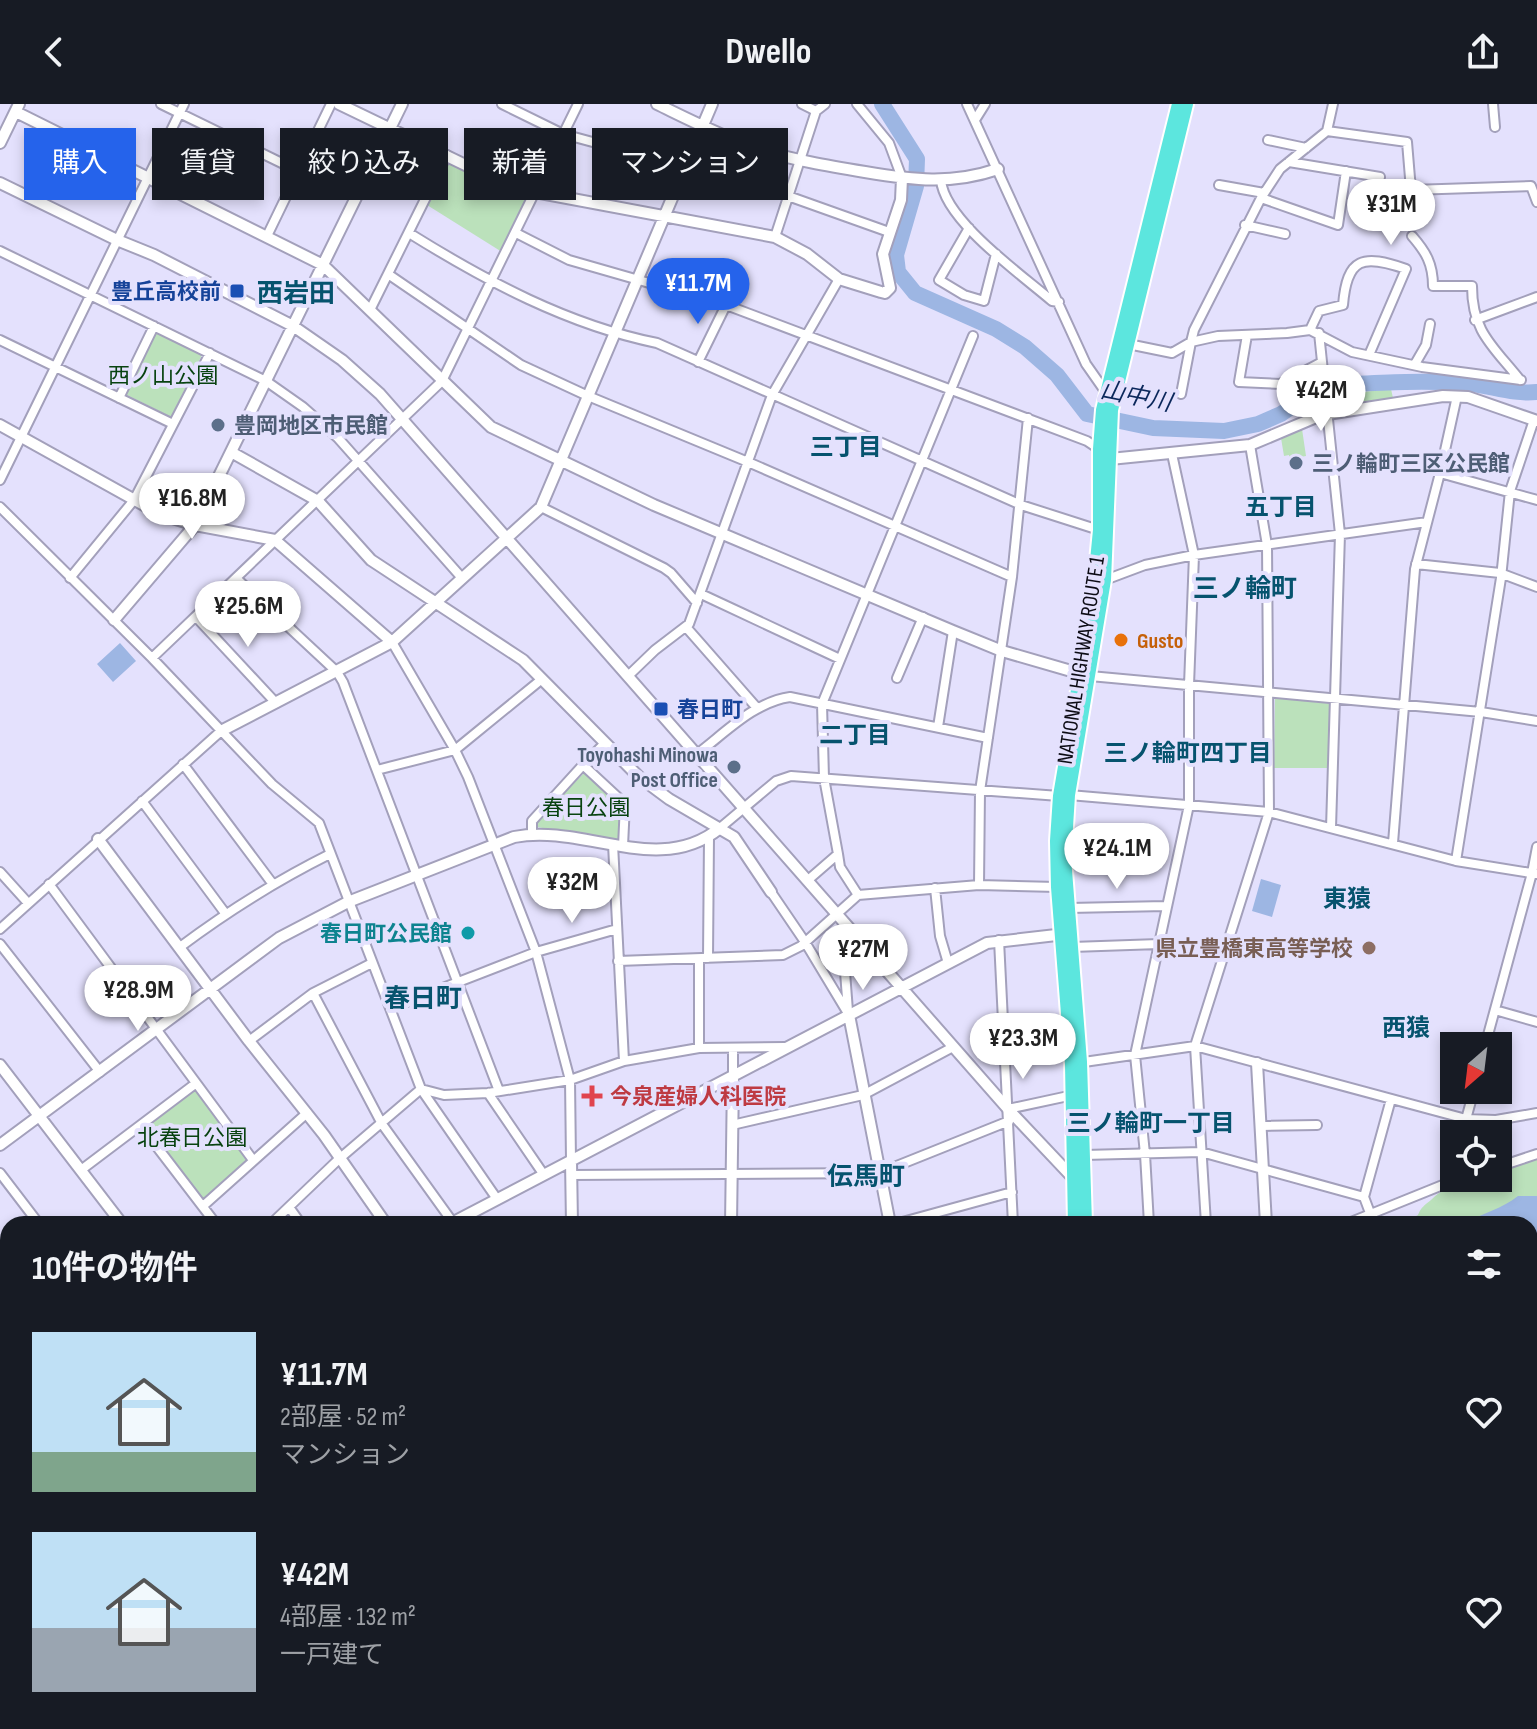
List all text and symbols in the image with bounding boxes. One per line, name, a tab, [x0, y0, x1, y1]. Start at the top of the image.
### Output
icon: back	[32, 30, 76, 74]
icon: share	[1461, 30, 1505, 74]
text: Dwello	[726, 31, 811, 74]
chip: 購入	[24, 128, 136, 200]
chip: 賃貸	[152, 128, 264, 200]
chip: 絞り込み	[280, 128, 448, 200]
chip: 新着	[464, 128, 576, 200]
chip: マンション	[592, 128, 788, 200]
pin: ¥31M	[1344, 179, 1438, 247]
text: ¥31M	[1365, 189, 1417, 220]
pin: ¥11.7M	[633, 258, 763, 326]
text: ¥11.7M	[664, 268, 732, 299]
place label: 豊丘高校前	[111, 279, 221, 306]
district label: 西岩田	[257, 279, 335, 310]
marker: 豊丘高校前	[228, 282, 246, 300]
park label: 西ノ山公園	[108, 363, 218, 390]
pin: ¥42M	[1274, 365, 1368, 433]
water label: 山中川	[1098, 375, 1177, 418]
text: ¥42M	[1295, 375, 1347, 406]
place label: 豊岡地区市民館	[234, 413, 388, 440]
marker: 豊岡地区市民館	[209, 416, 227, 434]
district label: 三丁目	[810, 433, 882, 462]
place label: 三ノ輪町三区公民館	[1312, 451, 1510, 478]
marker: 三ノ輪町三区公民館	[1287, 454, 1305, 472]
pin: ¥16.8M	[127, 473, 257, 541]
text: ¥16.8M	[157, 483, 227, 514]
district label: 五丁目	[1245, 493, 1317, 522]
street label: NATIONAL HIGHWAY ROUTE 1	[1052, 554, 1111, 766]
district label: 三ノ輪町	[1193, 574, 1297, 605]
pin: ¥25.6M	[183, 581, 313, 649]
text: ¥25.6M	[213, 591, 283, 622]
place label: Gusto	[1137, 628, 1183, 655]
marker: Gusto	[1112, 631, 1130, 649]
place label: 春日町	[677, 697, 743, 724]
marker: 春日町	[652, 700, 670, 718]
district label: 二丁目	[819, 721, 891, 750]
district label: 三ノ輪町四丁目	[1104, 739, 1272, 768]
place label: Toyohashi Minowa Post Office	[577, 742, 718, 794]
marker: Toyohashi Minowa Post Office	[725, 758, 743, 776]
park label: 春日公園	[542, 795, 630, 822]
pin: ¥24.1M	[1052, 823, 1182, 891]
text: ¥24.1M	[1082, 833, 1152, 864]
pin: ¥32M	[525, 857, 619, 925]
text: ¥32M	[546, 867, 598, 898]
district label: 東猿	[1323, 885, 1371, 914]
place label: 春日町公民館	[320, 921, 452, 948]
marker: 春日町公民館	[459, 924, 477, 942]
pin: ¥27M	[816, 924, 910, 992]
text: ¥27M	[837, 934, 889, 965]
place label: 県立豊橋東高等学校	[1155, 936, 1353, 963]
marker: 県立豊橋東高等学校	[1360, 939, 1378, 957]
pin: ¥28.9M	[73, 965, 203, 1033]
text: ¥28.9M	[102, 975, 174, 1006]
district label: 春日町	[384, 984, 462, 1015]
pin: ¥23.3M	[958, 1013, 1088, 1081]
district label: 西猿	[1382, 1014, 1430, 1043]
text: ¥23.3M	[988, 1023, 1058, 1054]
north arrow	[1440, 1032, 1512, 1104]
map controls	[1440, 1032, 1512, 1192]
place label: 今泉産婦人科医院	[610, 1084, 786, 1111]
marker: 今泉産婦人科医院	[581, 1085, 603, 1107]
district label: 三ノ輪町一丁目	[1067, 1109, 1235, 1138]
button: locate	[1440, 1120, 1512, 1192]
park label: 北春日公園	[137, 1125, 247, 1152]
district label: 伝馬町	[827, 1162, 905, 1193]
icon: filters	[1462, 1242, 1506, 1286]
text: 10件の物件	[32, 1248, 198, 1289]
text: ¥11.7M	[280, 1354, 368, 1395]
icon: home	[96, 1364, 192, 1460]
icon: heart	[1462, 1390, 1506, 1434]
text: 2部屋 · 52 m²	[280, 1402, 406, 1433]
text: マンション	[280, 1440, 410, 1471]
text: ¥42M	[280, 1554, 349, 1595]
icon: home	[96, 1564, 192, 1660]
icon: heart	[1462, 1590, 1506, 1634]
text: 4部屋 · 132 m²	[280, 1602, 416, 1633]
text: 一戸建て	[280, 1640, 384, 1671]

